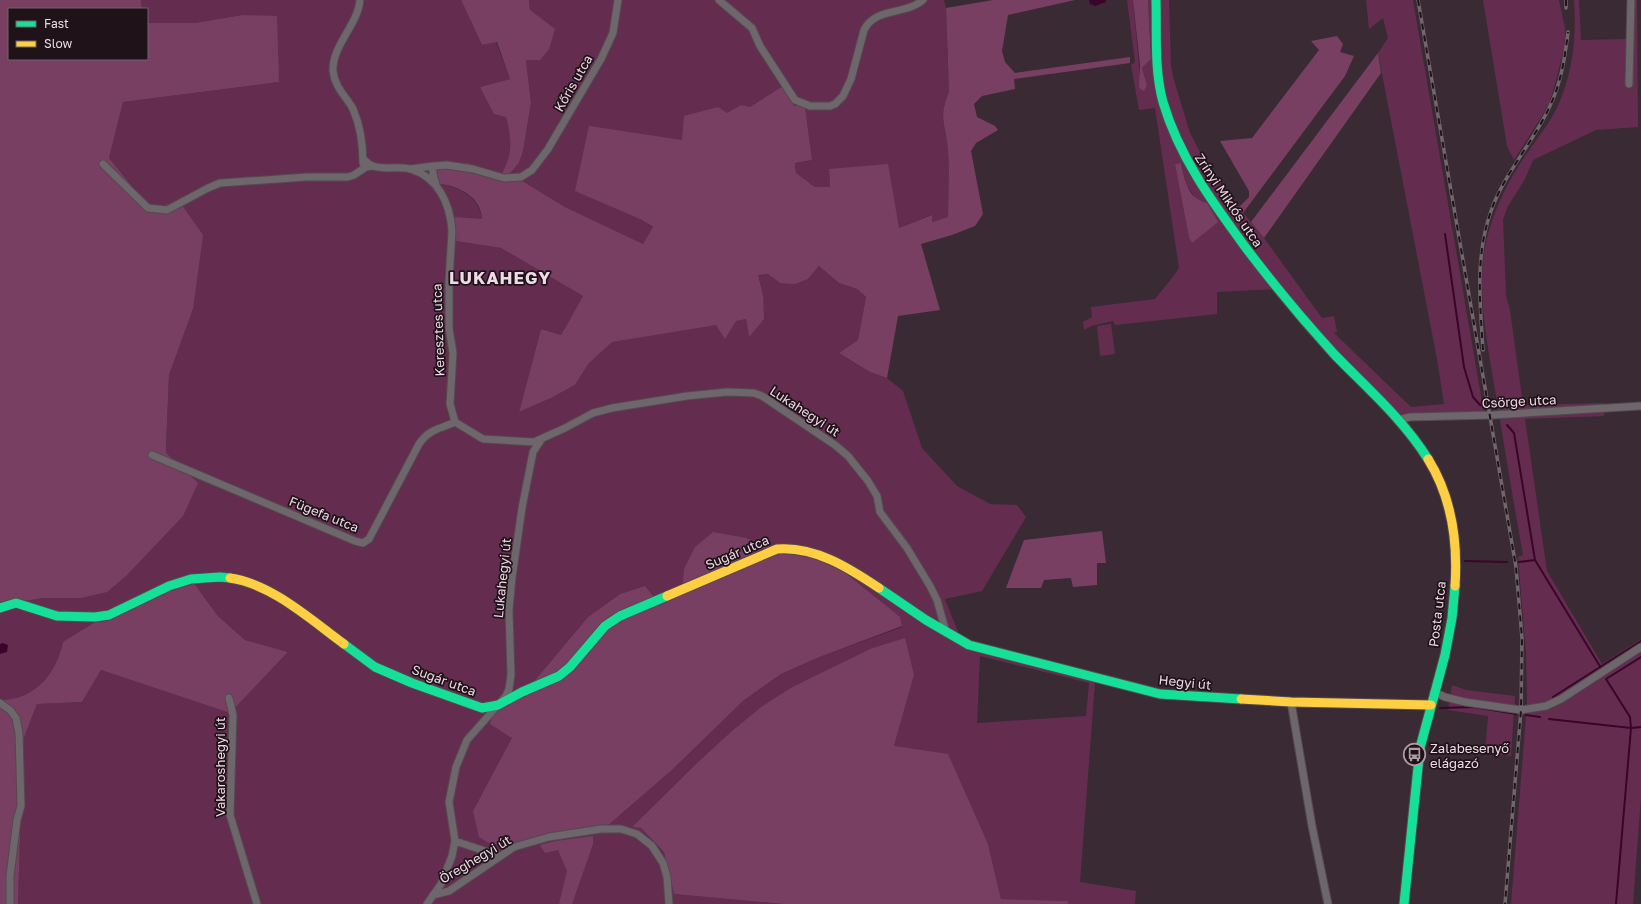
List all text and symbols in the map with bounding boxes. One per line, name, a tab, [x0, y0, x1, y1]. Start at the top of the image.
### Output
legend	[8, 8, 148, 60]
text: Fast	[44, 16, 69, 31]
text: Slow	[44, 36, 72, 51]
street label: Kőris utca	[550, 52, 596, 114]
street label: Zrínyi Miklós utca	[1192, 150, 1266, 250]
district label: LUKAHEGY	[449, 267, 551, 288]
street label: Keresztes utca	[428, 283, 448, 377]
street label: Lukahegyi út	[767, 382, 843, 440]
street label: Csörge utca	[1481, 391, 1557, 411]
street label: Fügefa utca	[287, 493, 361, 535]
street label: Sugár utca	[703, 531, 771, 573]
street label: Lukahegyi út	[490, 537, 514, 619]
street label: Posta utca	[1425, 580, 1449, 648]
street label: Sugár utca	[410, 661, 478, 699]
street label: Hegyi út	[1158, 671, 1212, 693]
street label: Vakaroshegyi út	[212, 717, 228, 817]
place label: Zalabesenyő elágazó	[1430, 740, 1509, 771]
bus stop icon: Zalabesenyő elágazó	[1402, 742, 1428, 768]
street label: Öreghegyi út	[436, 831, 514, 887]

